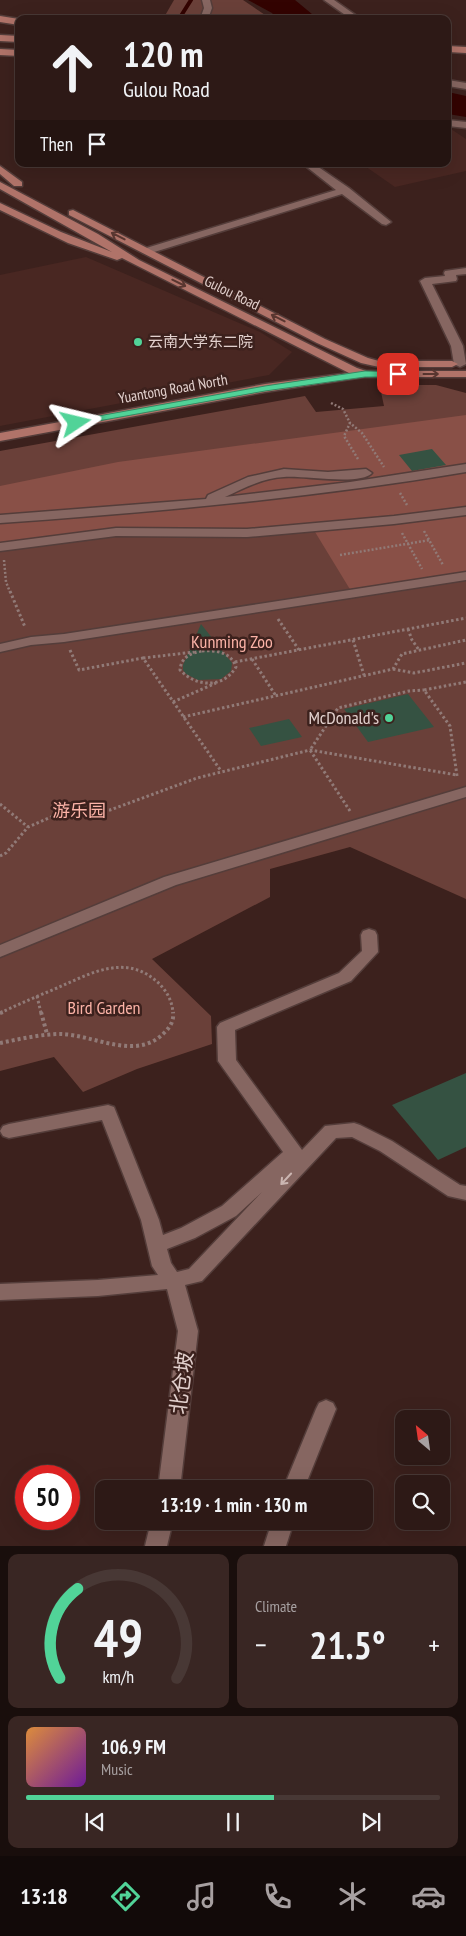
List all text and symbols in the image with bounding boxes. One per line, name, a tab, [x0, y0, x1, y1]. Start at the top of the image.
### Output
text: 120 m	[123, 31, 204, 77]
icon: ahead	[40, 35, 105, 100]
text: Gulou Road	[123, 75, 210, 103]
icon: arrive	[83, 130, 111, 158]
text: Then	[40, 132, 73, 156]
one-way arrow	[111, 231, 126, 240]
street label: Gulou Road	[201, 271, 263, 314]
one-way arrow	[171, 279, 186, 289]
one-way arrow	[271, 313, 286, 322]
place label: 云南大学东二院	[148, 332, 253, 351]
marker: 云南大学东二院	[132, 336, 144, 348]
pin	[377, 353, 419, 395]
icon: arrive	[384, 360, 412, 388]
one-way arrow	[423, 369, 439, 379]
street label: Yuantong Road North	[117, 370, 229, 407]
position arrow	[49, 396, 101, 448]
park label: Kunming Zoo	[191, 630, 273, 653]
place label: McDonald's	[308, 706, 379, 729]
marker: McDonald's	[383, 712, 395, 724]
park label: 游乐园	[52, 799, 106, 822]
park label: Bird Garden	[67, 996, 141, 1019]
one-way arrow	[280, 1173, 292, 1185]
street label: 北仓坡	[164, 1350, 199, 1416]
north arrow	[395, 1410, 450, 1465]
map controls	[395, 1410, 450, 1530]
speed limit sign: 50	[15, 1465, 80, 1530]
button: search	[395, 1475, 450, 1530]
text: 13:19 · 1 min · 130 m	[161, 1493, 307, 1517]
text: Climate	[255, 1596, 297, 1616]
text: 49	[94, 1604, 143, 1671]
text: 21.5°	[309, 1620, 386, 1669]
text: −	[255, 1626, 267, 1663]
text: +	[428, 1626, 440, 1663]
text: km/h	[103, 1665, 134, 1688]
text: 106.9 FM	[101, 1735, 166, 1759]
text: Music	[101, 1759, 133, 1779]
icon: previous	[81, 1808, 109, 1836]
icon: pause	[219, 1808, 247, 1836]
icon: next	[357, 1808, 385, 1836]
icon: directions	[108, 1879, 143, 1914]
icon: music	[184, 1879, 219, 1914]
icon: phone	[260, 1879, 295, 1914]
icon: climate	[335, 1879, 370, 1914]
icon: car	[411, 1879, 446, 1914]
text: 13:18	[20, 1882, 68, 1910]

